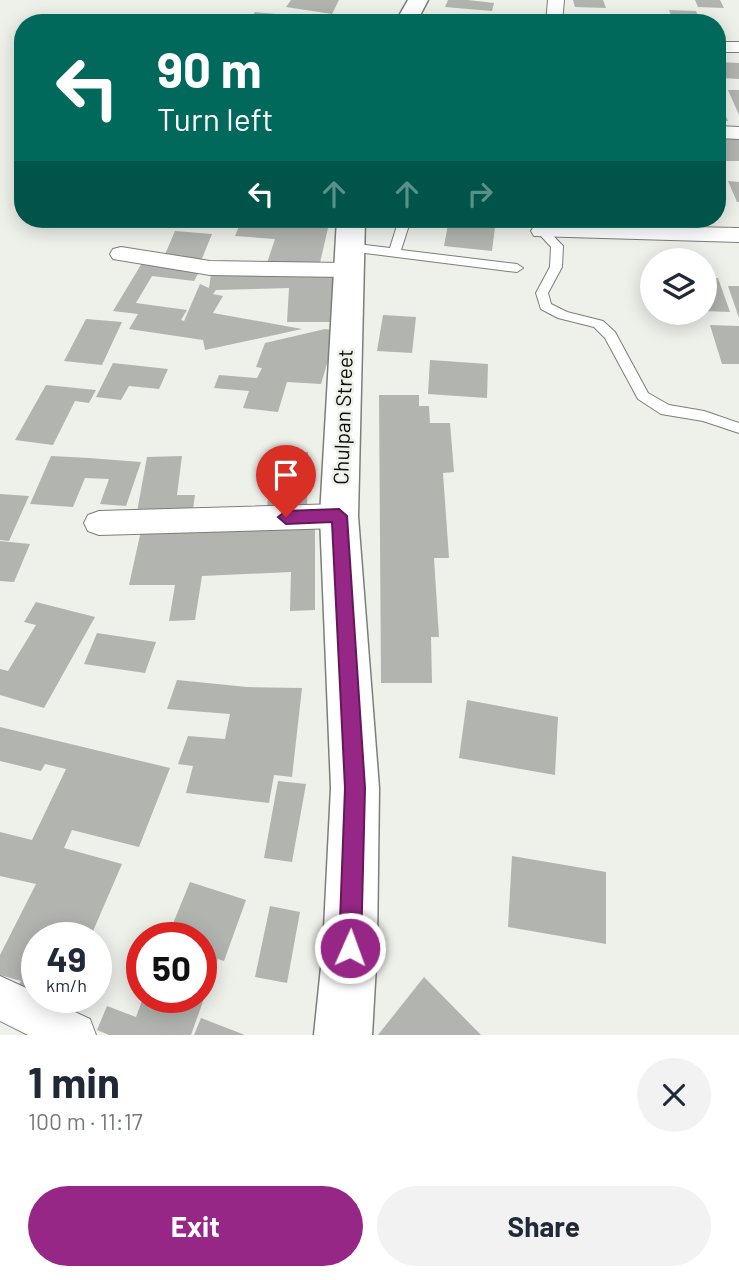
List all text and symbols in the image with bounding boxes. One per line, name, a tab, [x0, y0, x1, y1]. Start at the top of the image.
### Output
text: 90 m	[157, 39, 262, 98]
icon: left	[42, 42, 133, 133]
text: Turn left	[157, 99, 274, 137]
icon: left	[242, 175, 280, 213]
icon: ahead	[315, 175, 353, 213]
icon: ahead	[388, 175, 426, 213]
icon: right	[461, 175, 499, 213]
map controls	[640, 248, 717, 325]
button: layers	[640, 248, 717, 325]
street label: Chulpan Street	[327, 349, 357, 485]
pin	[256, 445, 316, 517]
icon: arrive	[267, 456, 305, 494]
position arrow	[313, 911, 387, 985]
speed limit sign: 50	[126, 922, 217, 1013]
text: 49	[47, 937, 86, 979]
text: km/h	[46, 974, 87, 996]
text: 1 min	[28, 1056, 120, 1106]
button: close	[637, 1058, 711, 1132]
text: 100 m · 11:17	[28, 1107, 143, 1135]
button: Exit	[28, 1186, 363, 1266]
button: Share	[377, 1186, 711, 1266]

